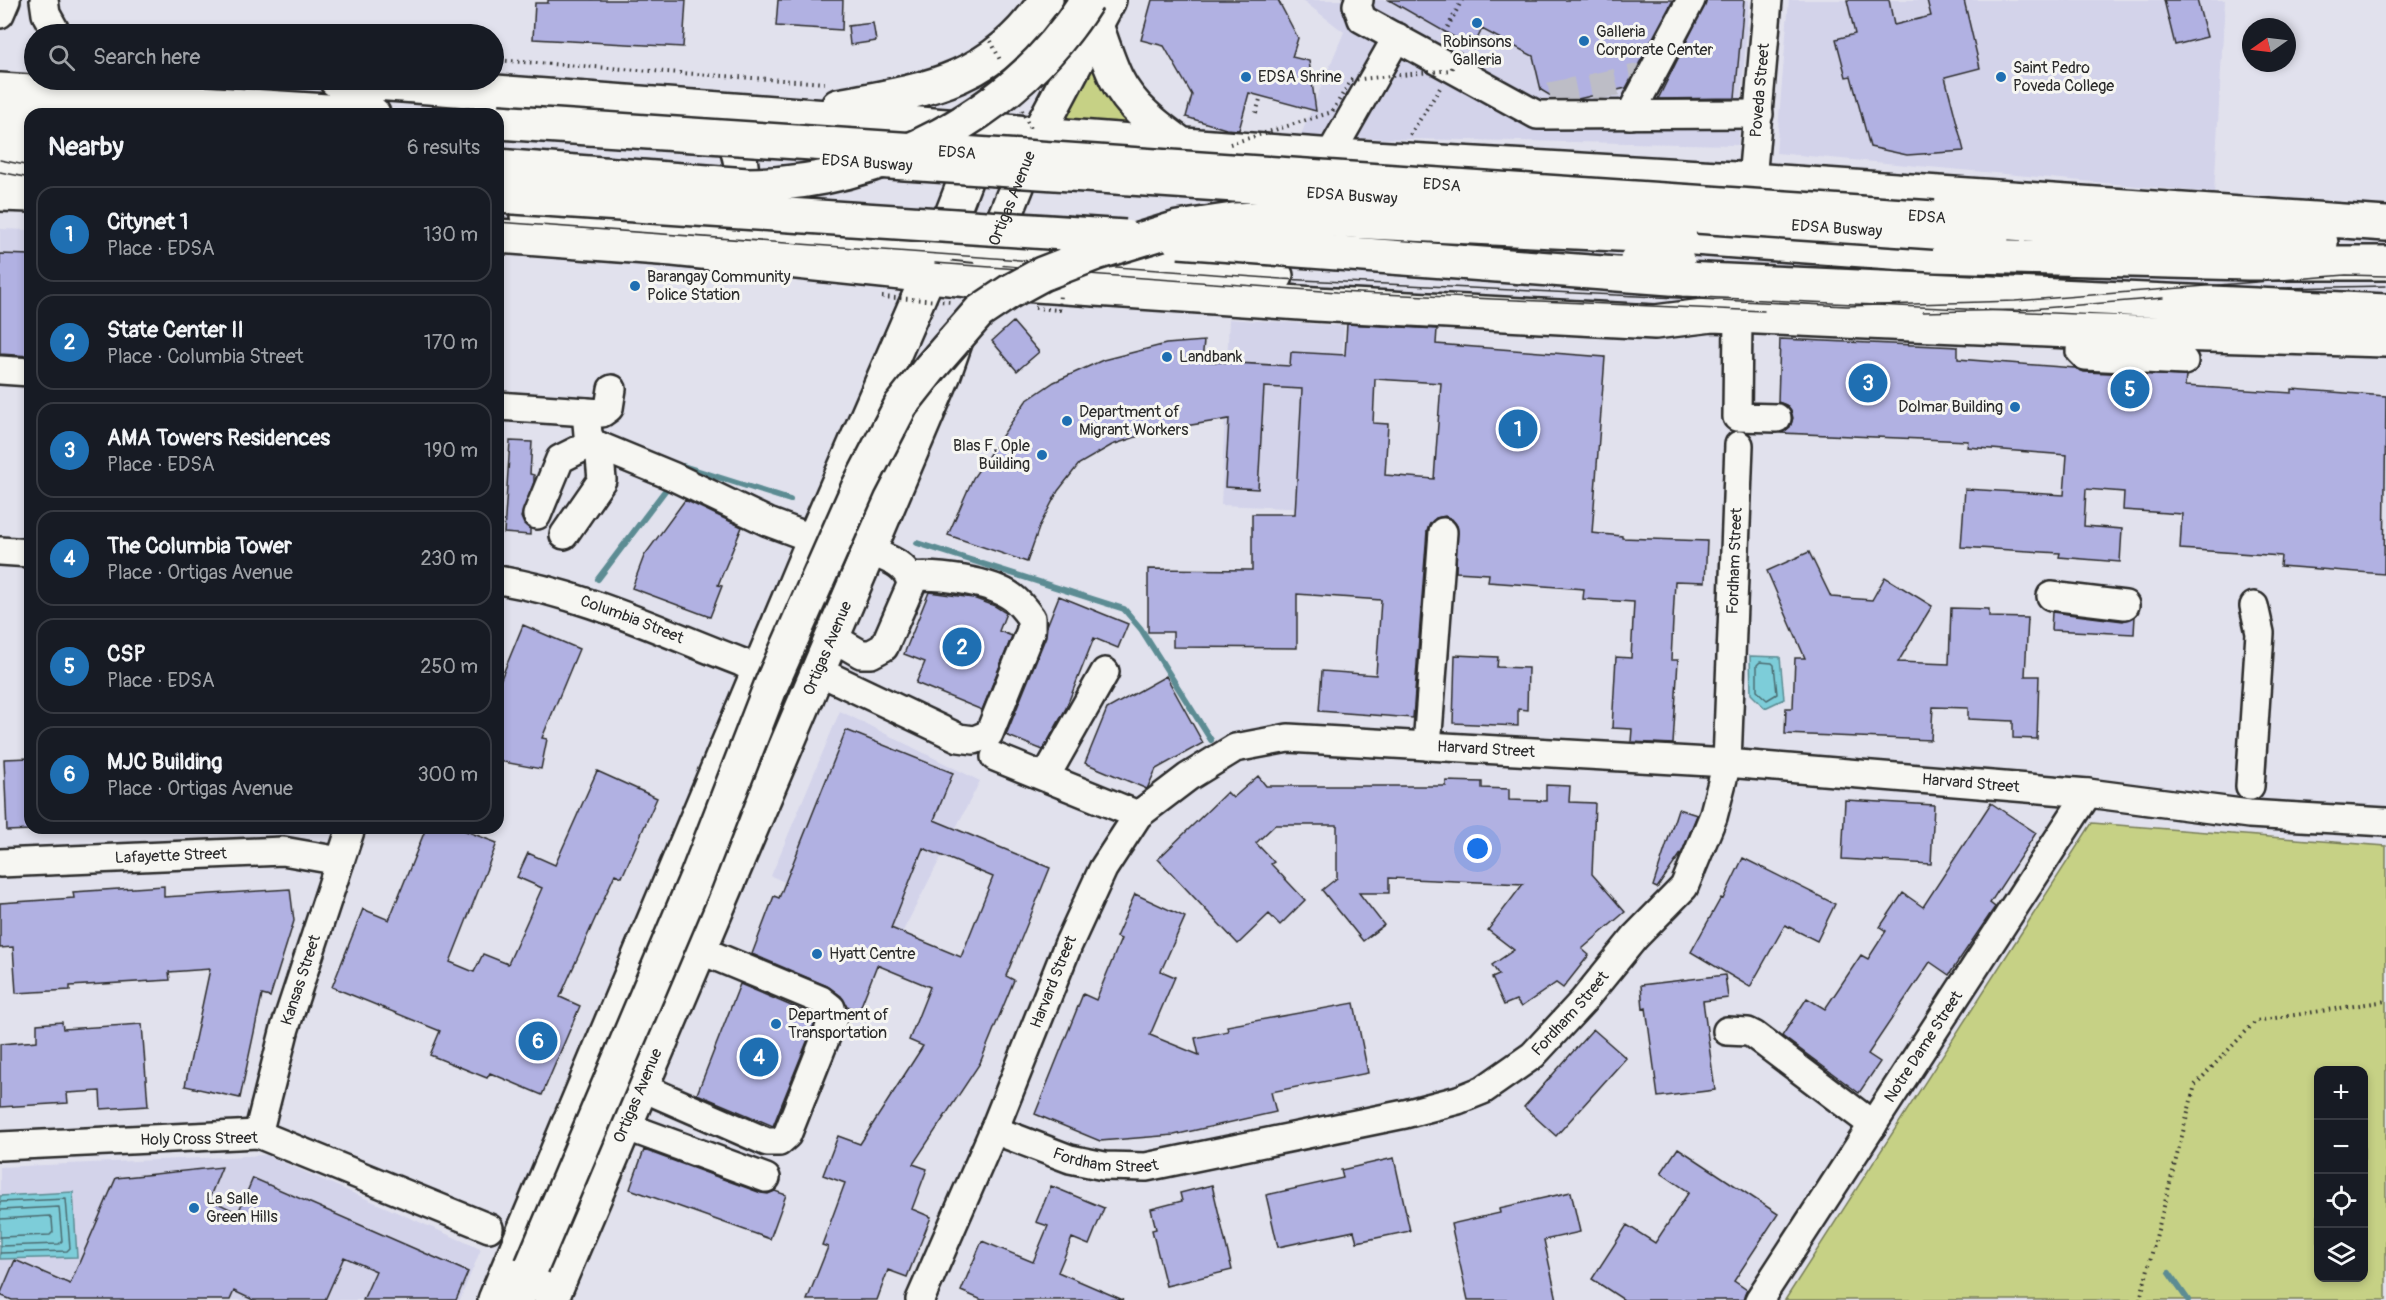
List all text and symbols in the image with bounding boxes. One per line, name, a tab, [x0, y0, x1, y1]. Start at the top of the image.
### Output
marker: Robinsons Galleria	[1470, 16, 1484, 30]
north arrow	[2242, 18, 2296, 72]
place label: Galleria Corporate Center	[1596, 22, 1713, 60]
search box	[24, 24, 504, 90]
place label: Robinsons Galleria	[1443, 32, 1511, 70]
marker: Galleria Corporate Center	[1577, 34, 1591, 48]
icon: search	[45, 41, 78, 74]
street label: Poveda Street	[1746, 42, 1774, 138]
text: Search here	[93, 43, 200, 71]
place label: Saint Pedro Poveda College	[2013, 58, 2114, 96]
place label: EDSA Shrine	[1258, 67, 1342, 87]
marker: EDSA Shrine	[1239, 70, 1253, 84]
marker: Saint Pedro Poveda College	[1994, 70, 2008, 84]
text: Nearby	[48, 131, 124, 163]
text: 6 results	[407, 135, 480, 160]
street label: EDSA	[937, 141, 977, 164]
street label: Ortigas Avenue	[984, 148, 1040, 249]
street label: EDSA Busway	[821, 150, 913, 176]
street label: EDSA	[1422, 174, 1462, 196]
street label: EDSA Busway	[1306, 183, 1398, 209]
street label: EDSA	[1907, 206, 1947, 228]
text: Citynet 1	[107, 208, 188, 236]
street label: EDSA Busway	[1791, 215, 1883, 242]
text: 1	[66, 222, 73, 247]
text: 130 m	[423, 222, 478, 247]
text: Place · EDSA	[107, 236, 215, 261]
place label: Barangay Community Police Station	[647, 267, 791, 305]
marker: Barangay Community Police Station	[628, 279, 642, 293]
text: State Center II	[107, 316, 244, 344]
text: 2	[64, 330, 75, 355]
text: 170 m	[424, 330, 478, 355]
text: Place · Columbia Street	[107, 344, 304, 369]
place label: Landbank	[1179, 347, 1243, 367]
marker: Landbank	[1160, 350, 1174, 364]
pin: 3	[1848, 360, 1888, 406]
pin: 5	[2110, 366, 2150, 412]
place label: Dolmar Building	[1898, 397, 2003, 417]
marker: Dolmar Building	[2008, 400, 2022, 414]
place label: Department of Migrant Workers	[1079, 402, 1188, 440]
pin: 1	[1498, 406, 1538, 452]
marker: Department of Migrant Workers	[1060, 414, 1074, 428]
text: AMA Towers Residences	[107, 424, 330, 452]
place label: Blas F. Ople Building	[953, 436, 1030, 474]
text: 3	[64, 438, 75, 463]
text: 190 m	[424, 438, 478, 463]
marker: Blas F. Ople Building	[1035, 448, 1049, 462]
text: Place · EDSA	[107, 452, 215, 477]
street label: Fordham Street	[1723, 507, 1747, 615]
text: The Columbia Tower	[107, 532, 292, 560]
text: 4	[64, 546, 75, 571]
text: 230 m	[421, 546, 478, 571]
text: Place · Ortigas Avenue	[107, 560, 293, 585]
street label: Columbia Street	[578, 591, 687, 648]
street label: Ortigas Avenue	[799, 598, 856, 698]
pin: 2	[942, 624, 982, 670]
text: CSP	[107, 640, 146, 668]
text: 5	[64, 654, 75, 679]
text: 250 m	[420, 654, 478, 679]
text: Place · EDSA	[107, 668, 215, 693]
street label: Harvard Street	[1436, 737, 1536, 762]
text: MJC Building	[107, 748, 222, 776]
text: 6	[64, 762, 75, 787]
text: 300 m	[417, 762, 478, 787]
street label: Harvard Street	[1921, 769, 2021, 797]
text: Place · Ortigas Avenue	[107, 776, 293, 801]
your location	[1463, 834, 1492, 863]
street label: Lafayette Street	[114, 843, 228, 868]
street label: Kansas Street	[277, 932, 325, 1028]
street label: Harvard Street	[1026, 932, 1081, 1031]
place label: Hyatt Centre	[829, 944, 915, 964]
marker: Hyatt Centre	[810, 947, 824, 961]
street label: Fordham Street	[1527, 967, 1614, 1060]
street label: Notre Dame Street	[1880, 987, 1967, 1106]
place label: Department of Transportation	[788, 1005, 889, 1043]
marker: Department of Transportation	[769, 1017, 783, 1031]
pin: 6	[518, 1018, 558, 1064]
pin: 4	[740, 1034, 778, 1080]
street label: Ortigas Avenue	[609, 1045, 667, 1146]
map controls	[2314, 1066, 2368, 1282]
button: +	[2314, 1066, 2368, 1120]
button: −	[2314, 1120, 2368, 1174]
street label: Holy Cross Street	[140, 1128, 259, 1150]
street label: Fordham Street	[1050, 1143, 1161, 1177]
button: locate	[2314, 1174, 2368, 1228]
place label: La Salle Green Hills	[206, 1189, 278, 1227]
marker: La Salle Green Hills	[187, 1201, 201, 1215]
button: layers	[2314, 1228, 2368, 1282]

